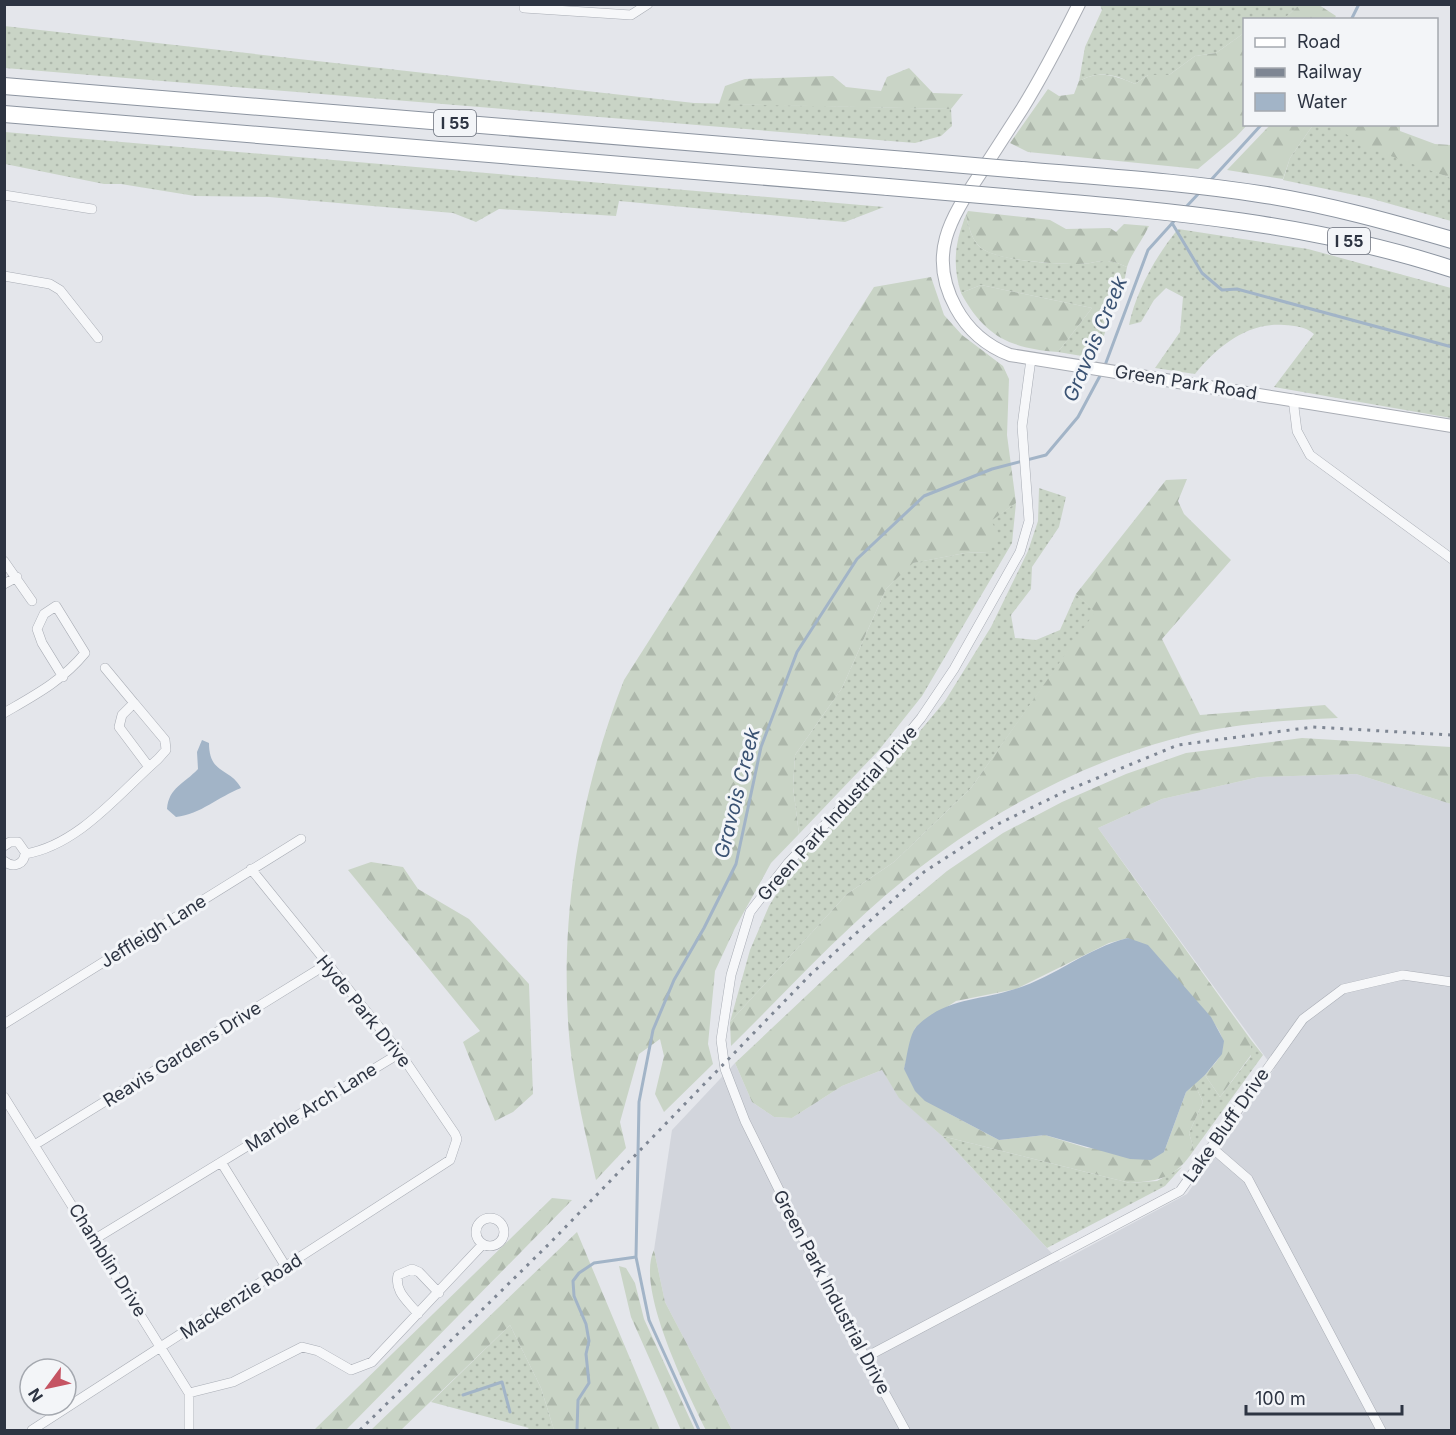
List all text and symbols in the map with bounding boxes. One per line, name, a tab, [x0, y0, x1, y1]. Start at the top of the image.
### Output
legend	[1243, 18, 1438, 126]
text: Road	[1297, 31, 1340, 52]
text: Railway	[1297, 61, 1362, 82]
text: Water	[1297, 91, 1347, 112]
road number: I 55	[434, 110, 476, 136]
road number: I 55	[1328, 228, 1370, 254]
water label: Gravois Creek	[1058, 272, 1133, 405]
street label: Green Park Road	[1113, 360, 1259, 404]
street label: Green Park Industrial Drive	[753, 721, 921, 905]
water label: Gravois Creek	[709, 724, 765, 861]
street label: Jeffleigh Lane	[96, 890, 210, 972]
street label: Hyde Park Drive	[312, 951, 416, 1071]
street label: Reavis Gardens Drive	[99, 997, 265, 1111]
street label: Marble Arch Lane	[242, 1058, 380, 1156]
street label: Lake Bluff Drive	[1179, 1064, 1273, 1186]
street label: Green Park Industrial Drive	[769, 1186, 895, 1398]
street label: Chamblin Drive	[65, 1199, 151, 1321]
street label: Mackenzie Road	[176, 1249, 306, 1343]
north arrow	[18, 1357, 78, 1417]
scale bar	[1246, 1378, 1402, 1416]
text: N	[24, 1385, 47, 1406]
text: 100 m	[1255, 1388, 1306, 1409]

